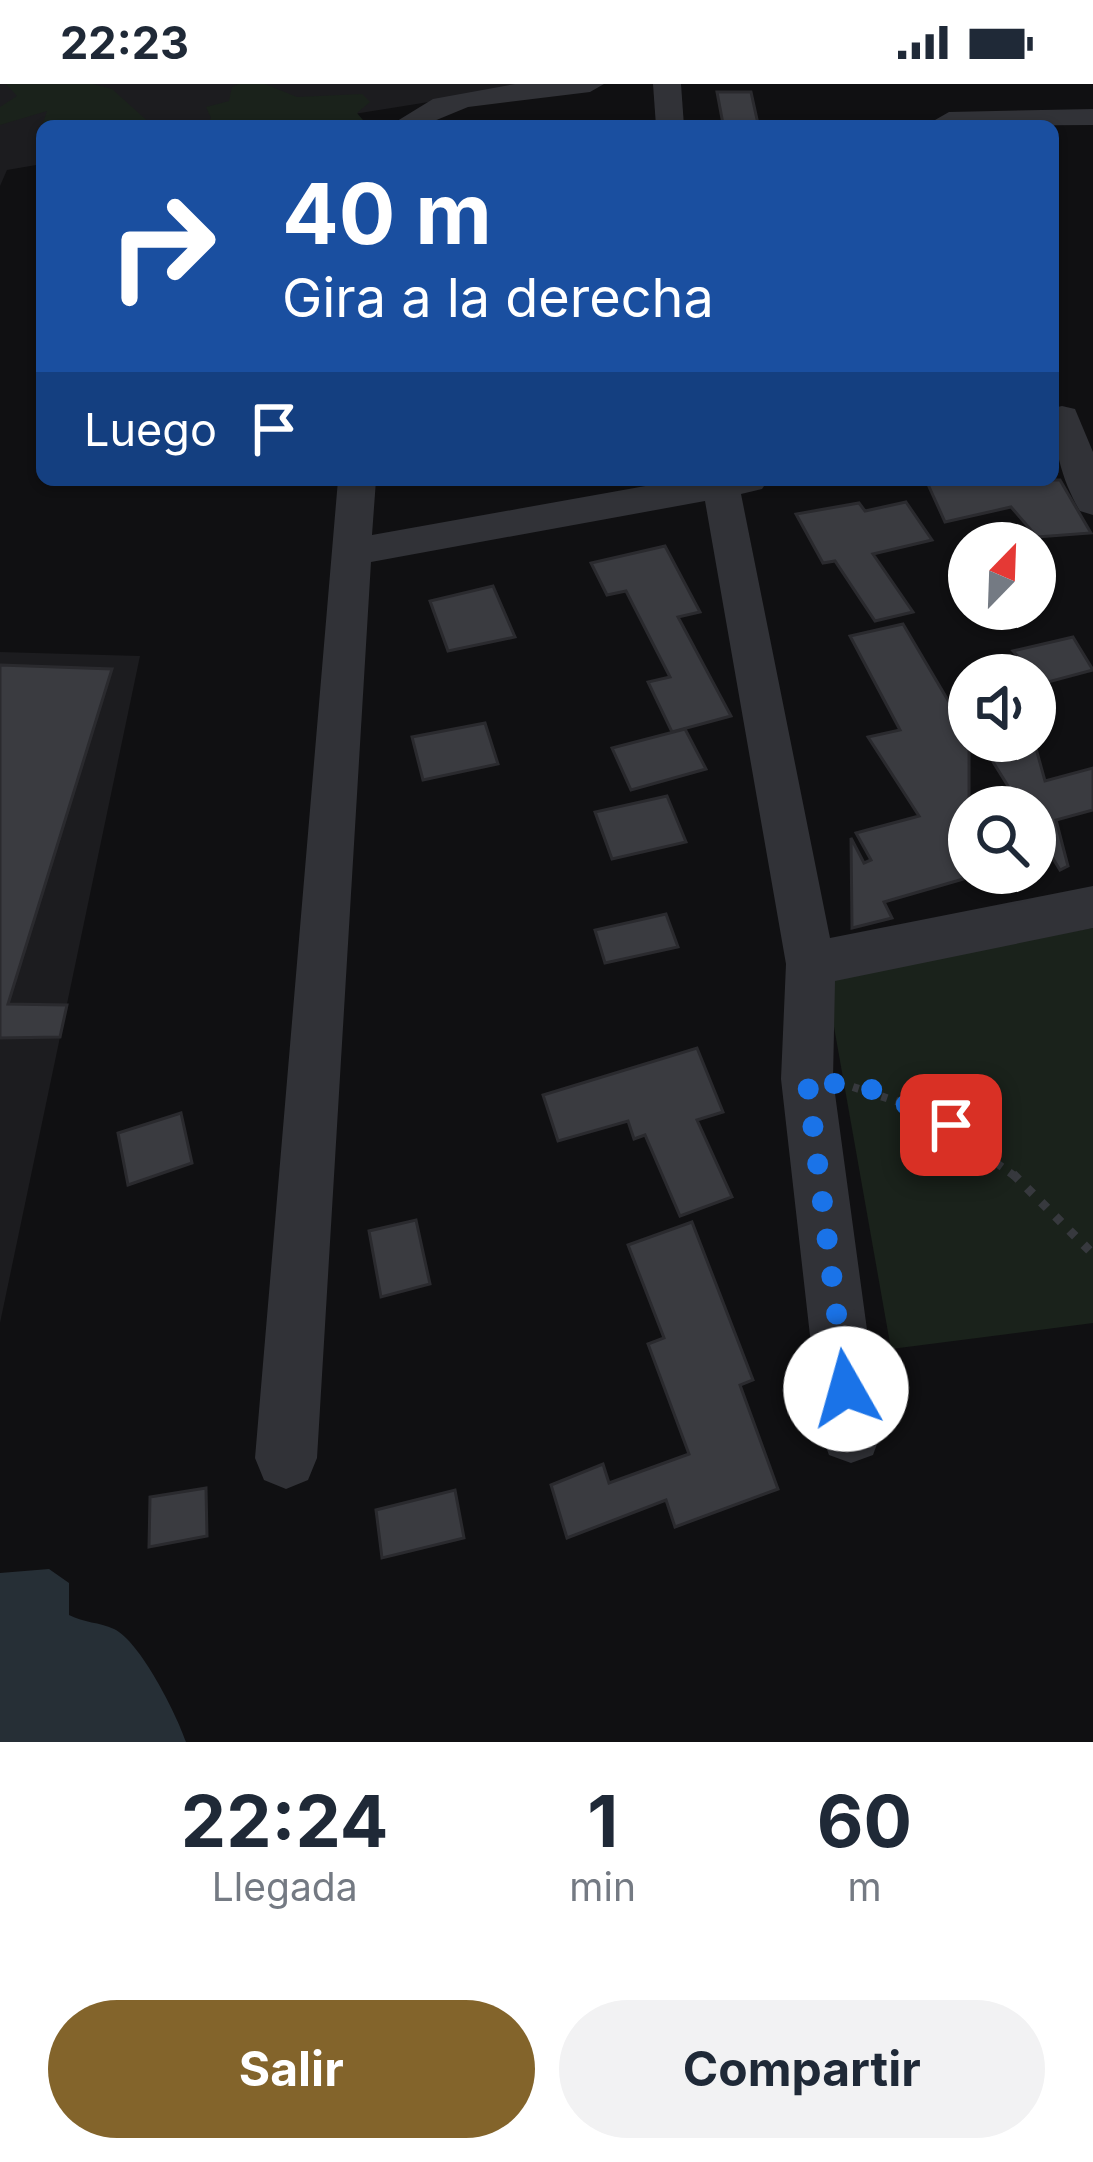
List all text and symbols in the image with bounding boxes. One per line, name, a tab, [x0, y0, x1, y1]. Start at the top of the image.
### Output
text: 22:23	[60, 15, 189, 70]
text: 40 m	[282, 163, 492, 264]
icon: right	[84, 168, 240, 324]
text: Gira a la derecha	[282, 265, 714, 330]
icon: arrive	[241, 396, 307, 462]
text: Luego	[84, 402, 217, 457]
north arrow	[948, 522, 1056, 630]
map controls	[948, 522, 1056, 894]
button: sound	[948, 654, 1056, 762]
button: search	[948, 786, 1056, 894]
pin	[900, 1074, 1002, 1176]
icon: arrive	[918, 1092, 984, 1158]
position arrow	[783, 1326, 909, 1452]
text: 22:24	[181, 1777, 389, 1864]
text: 1	[587, 1777, 618, 1864]
text: 60	[817, 1777, 912, 1864]
text: Llegada	[212, 1863, 358, 1910]
text: min	[569, 1863, 636, 1910]
text: m	[847, 1863, 882, 1910]
button: Salir	[48, 2000, 535, 2138]
button: Compartir	[559, 2000, 1045, 2138]

